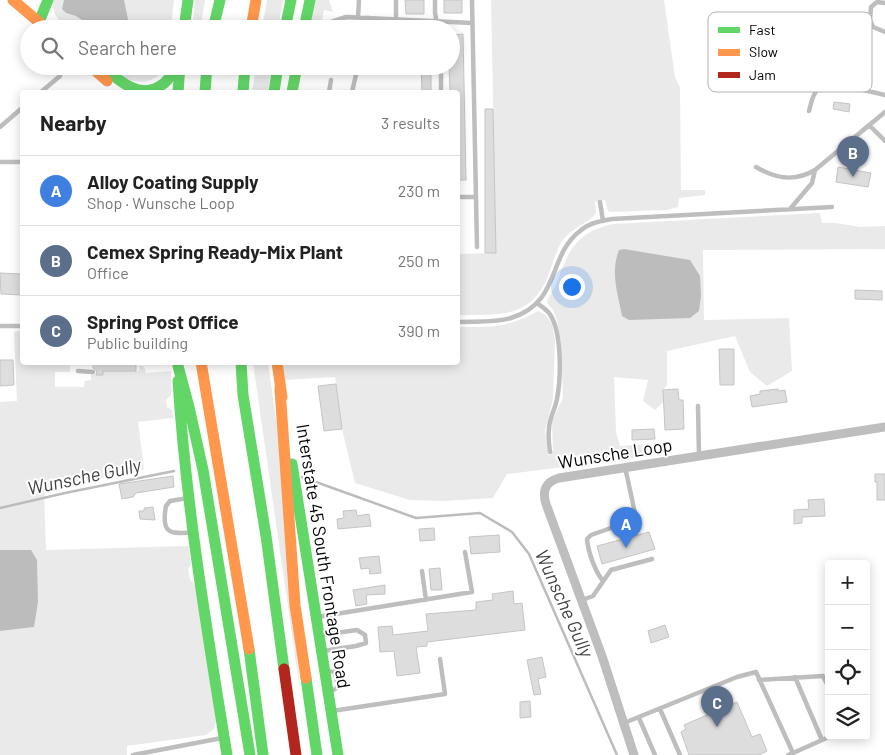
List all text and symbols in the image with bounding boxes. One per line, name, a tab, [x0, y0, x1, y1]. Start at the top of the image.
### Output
legend	[708, 12, 872, 92]
search box	[20, 20, 460, 75]
text: Fast	[749, 21, 775, 38]
icon: search	[38, 34, 66, 62]
text: Search here	[78, 36, 177, 59]
text: Slow	[749, 43, 778, 60]
text: Jam	[749, 66, 776, 83]
text: Nearby	[40, 110, 106, 135]
text: 3 results	[381, 113, 440, 132]
pin: B	[837, 136, 869, 177]
text: Alloy Coating Supply	[87, 170, 259, 193]
text: A	[51, 181, 61, 200]
text: 230 m	[398, 181, 440, 200]
text: Shop · Wunsche Loop	[87, 193, 235, 212]
text: Cemex Spring Ready-Mix Plant	[87, 240, 343, 263]
text: B	[51, 251, 61, 270]
text: 250 m	[398, 251, 440, 270]
text: Office	[87, 263, 129, 282]
your location	[559, 274, 585, 300]
text: Spring Post Office	[87, 310, 239, 333]
text: C	[51, 321, 61, 340]
text: 390 m	[398, 321, 440, 340]
text: Public building	[87, 333, 188, 352]
street label: Interstate 45 South Frontage Road	[292, 422, 356, 690]
street label: Wunsche Loop	[556, 433, 674, 473]
water label: Wunsche Gully	[25, 453, 143, 499]
pin: A	[610, 507, 642, 548]
water label: Wunsche Gully	[531, 545, 599, 661]
map controls	[825, 560, 870, 740]
button: +	[825, 560, 870, 605]
button: −	[825, 605, 870, 650]
button: locate	[825, 650, 870, 695]
pin: C	[701, 686, 733, 727]
button: layers	[825, 695, 870, 740]

